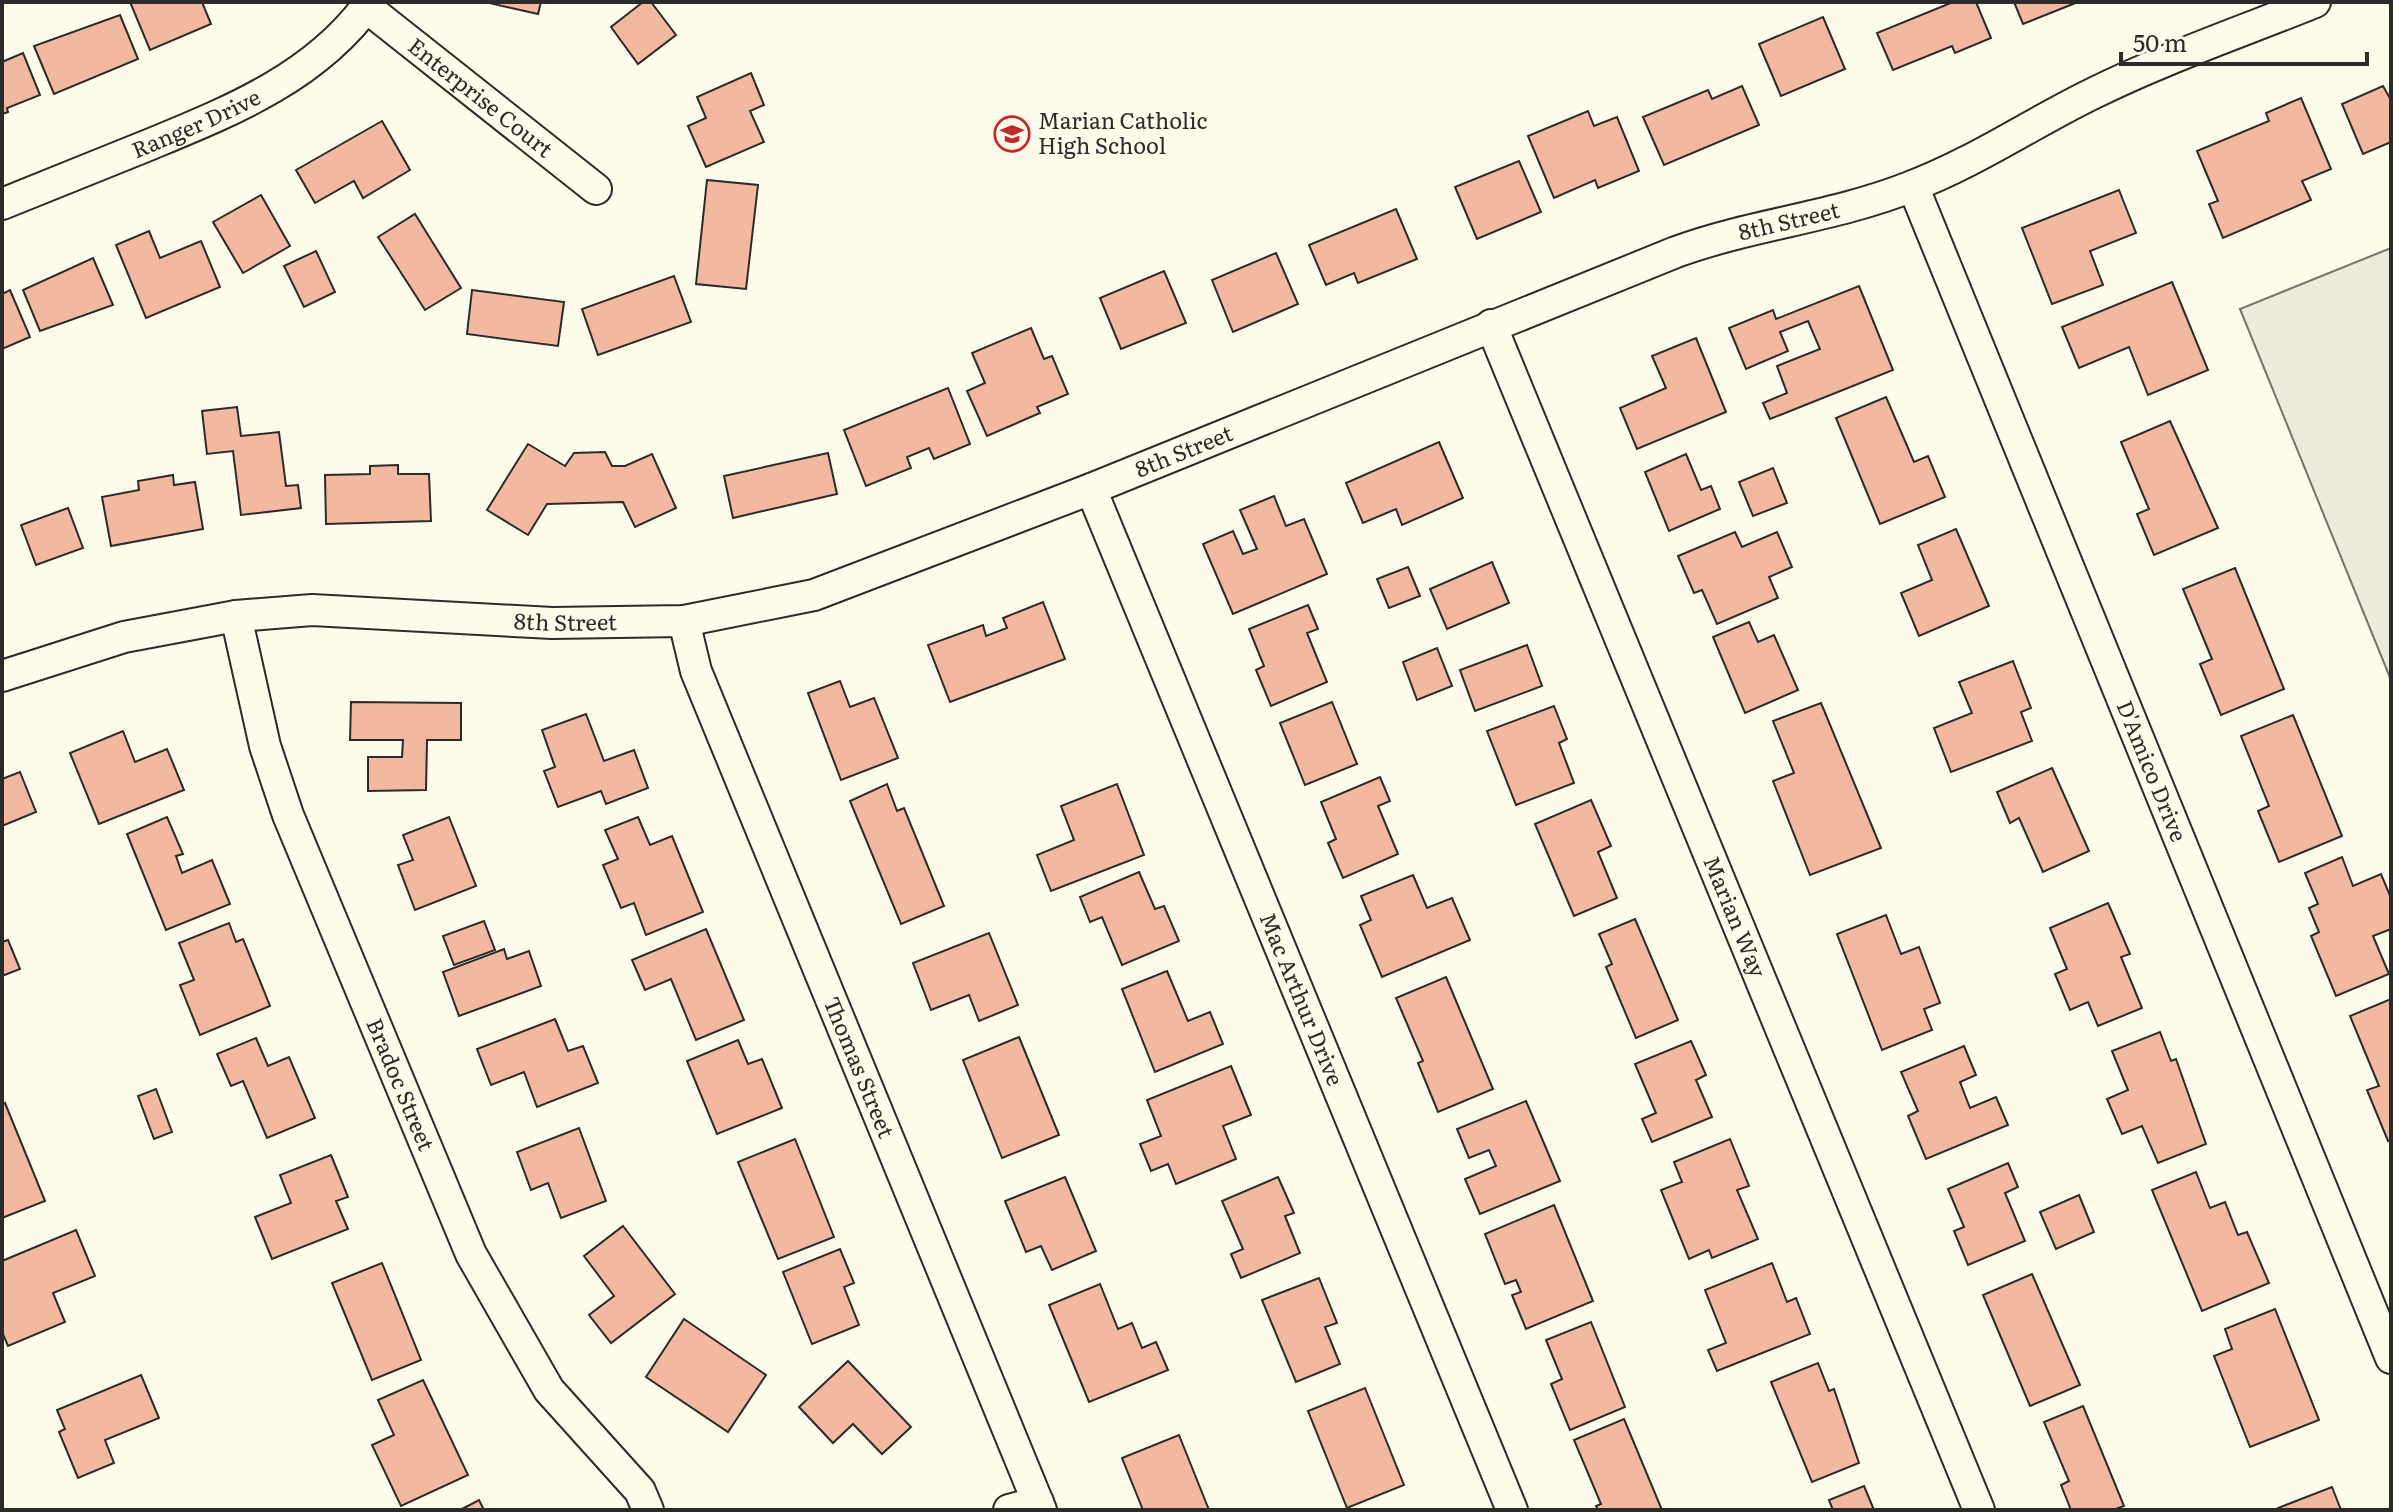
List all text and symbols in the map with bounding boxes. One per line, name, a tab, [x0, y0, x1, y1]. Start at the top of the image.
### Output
scale bar	[2121, 16, 2367, 66]
text: 50 m	[2133, 24, 2187, 59]
street label: Enterprise Court	[402, 29, 561, 164]
street label: Ranger Drive	[126, 79, 266, 165]
place label: Marian Catholic High School	[1038, 103, 1208, 161]
school or university icon: Marian Catholic High School	[993, 115, 1031, 153]
street label: 8th Street	[1734, 192, 1843, 248]
street label: 8th Street	[1129, 415, 1237, 485]
street label: 8th Street	[513, 603, 617, 638]
street label: D'Amico Drive	[2109, 695, 2197, 846]
street label: Marian Way	[1696, 850, 1776, 982]
street label: Mac Arthur Drive	[1252, 907, 1353, 1090]
street label: Thomas Street	[817, 991, 904, 1143]
street label: Bradoc Street	[359, 1013, 444, 1156]

